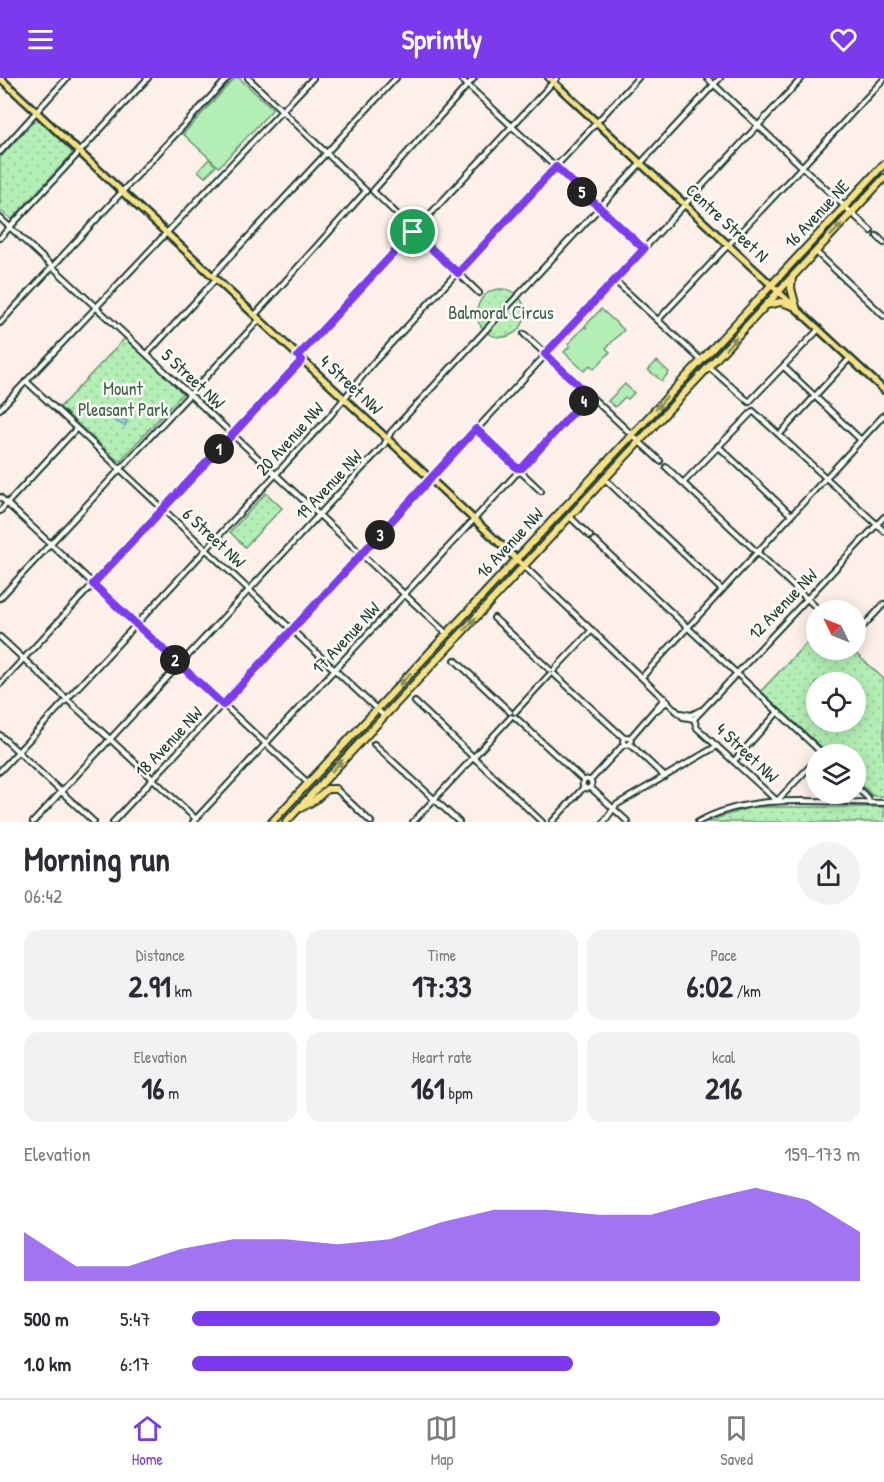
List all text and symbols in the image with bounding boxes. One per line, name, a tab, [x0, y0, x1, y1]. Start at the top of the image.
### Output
text: Sprintly	[402, 21, 482, 57]
icon: menu	[24, 23, 57, 56]
icon: heart	[827, 23, 860, 56]
street label: 16 Avenue NE	[778, 174, 855, 253]
pin: 5	[567, 177, 597, 207]
street label: Centre Street N	[680, 178, 774, 268]
text: 5	[579, 181, 585, 203]
pin	[387, 206, 438, 257]
icon: arrive	[396, 215, 429, 248]
one-way arrow	[829, 223, 842, 238]
park label: Balmoral Circus	[448, 300, 554, 325]
one-way arrow	[724, 336, 738, 351]
street label: 5 Street NW	[156, 343, 231, 415]
street label: 4 Street NW	[314, 349, 388, 420]
park label: Mount Pleasant Park	[78, 376, 169, 422]
pin: 4	[569, 386, 599, 416]
text: 4	[581, 390, 587, 412]
one-way arrow	[654, 395, 668, 410]
street label: 20 Avenue NW	[250, 396, 329, 481]
pin: 1	[204, 434, 234, 464]
text: 1	[216, 438, 222, 460]
street label: 19 Avenue NW	[290, 444, 368, 525]
street label: 6 Street NW	[177, 502, 251, 573]
street label: 16 Avenue NW	[470, 502, 549, 583]
pin: 3	[365, 520, 395, 550]
text: 3	[376, 524, 384, 546]
street label: 12 Avenue NW	[743, 563, 823, 645]
street label: 17 Avenue NW	[306, 596, 385, 679]
north arrow	[806, 600, 866, 660]
map controls	[806, 600, 866, 804]
one-way arrow	[463, 616, 477, 631]
pin: 2	[160, 645, 190, 675]
text: 2	[171, 649, 179, 671]
one-way arrow	[398, 671, 412, 686]
button: locate	[806, 672, 866, 732]
street label: 18 Avenue NW	[129, 701, 208, 783]
street label: 4 Street NW	[710, 717, 784, 788]
button: layers	[806, 744, 866, 804]
one-way arrow	[330, 759, 344, 774]
text: Morning run	[24, 837, 170, 881]
button: share	[797, 842, 860, 905]
text: 06:42	[24, 882, 62, 909]
text: Distance	[136, 944, 185, 966]
text: Time	[428, 944, 456, 966]
text: Pace	[710, 944, 737, 966]
text: 2.91	[129, 966, 171, 1006]
text: 17:33	[412, 966, 472, 1006]
text: 6:02	[686, 966, 733, 1006]
text: km	[171, 980, 192, 1002]
text: /km	[733, 980, 761, 1002]
text: Elevation	[134, 1046, 187, 1068]
text: Heart rate	[412, 1046, 472, 1068]
text: kcal	[712, 1046, 735, 1068]
text: 16	[142, 1068, 164, 1108]
text: 161	[411, 1068, 445, 1108]
text: 216	[705, 1068, 742, 1108]
text: m	[164, 1082, 179, 1104]
text: bpm	[445, 1082, 473, 1104]
text: Elevation	[24, 1140, 90, 1167]
text: 159–173 m	[784, 1140, 860, 1167]
text: 500 m	[24, 1305, 69, 1332]
text: 5:47	[120, 1305, 151, 1332]
text: 1.0 km	[24, 1350, 71, 1377]
text: 6:17	[120, 1350, 150, 1377]
tab: Home	[131, 1412, 164, 1470]
tab: Map	[425, 1412, 458, 1470]
tab: Saved	[720, 1412, 753, 1470]

